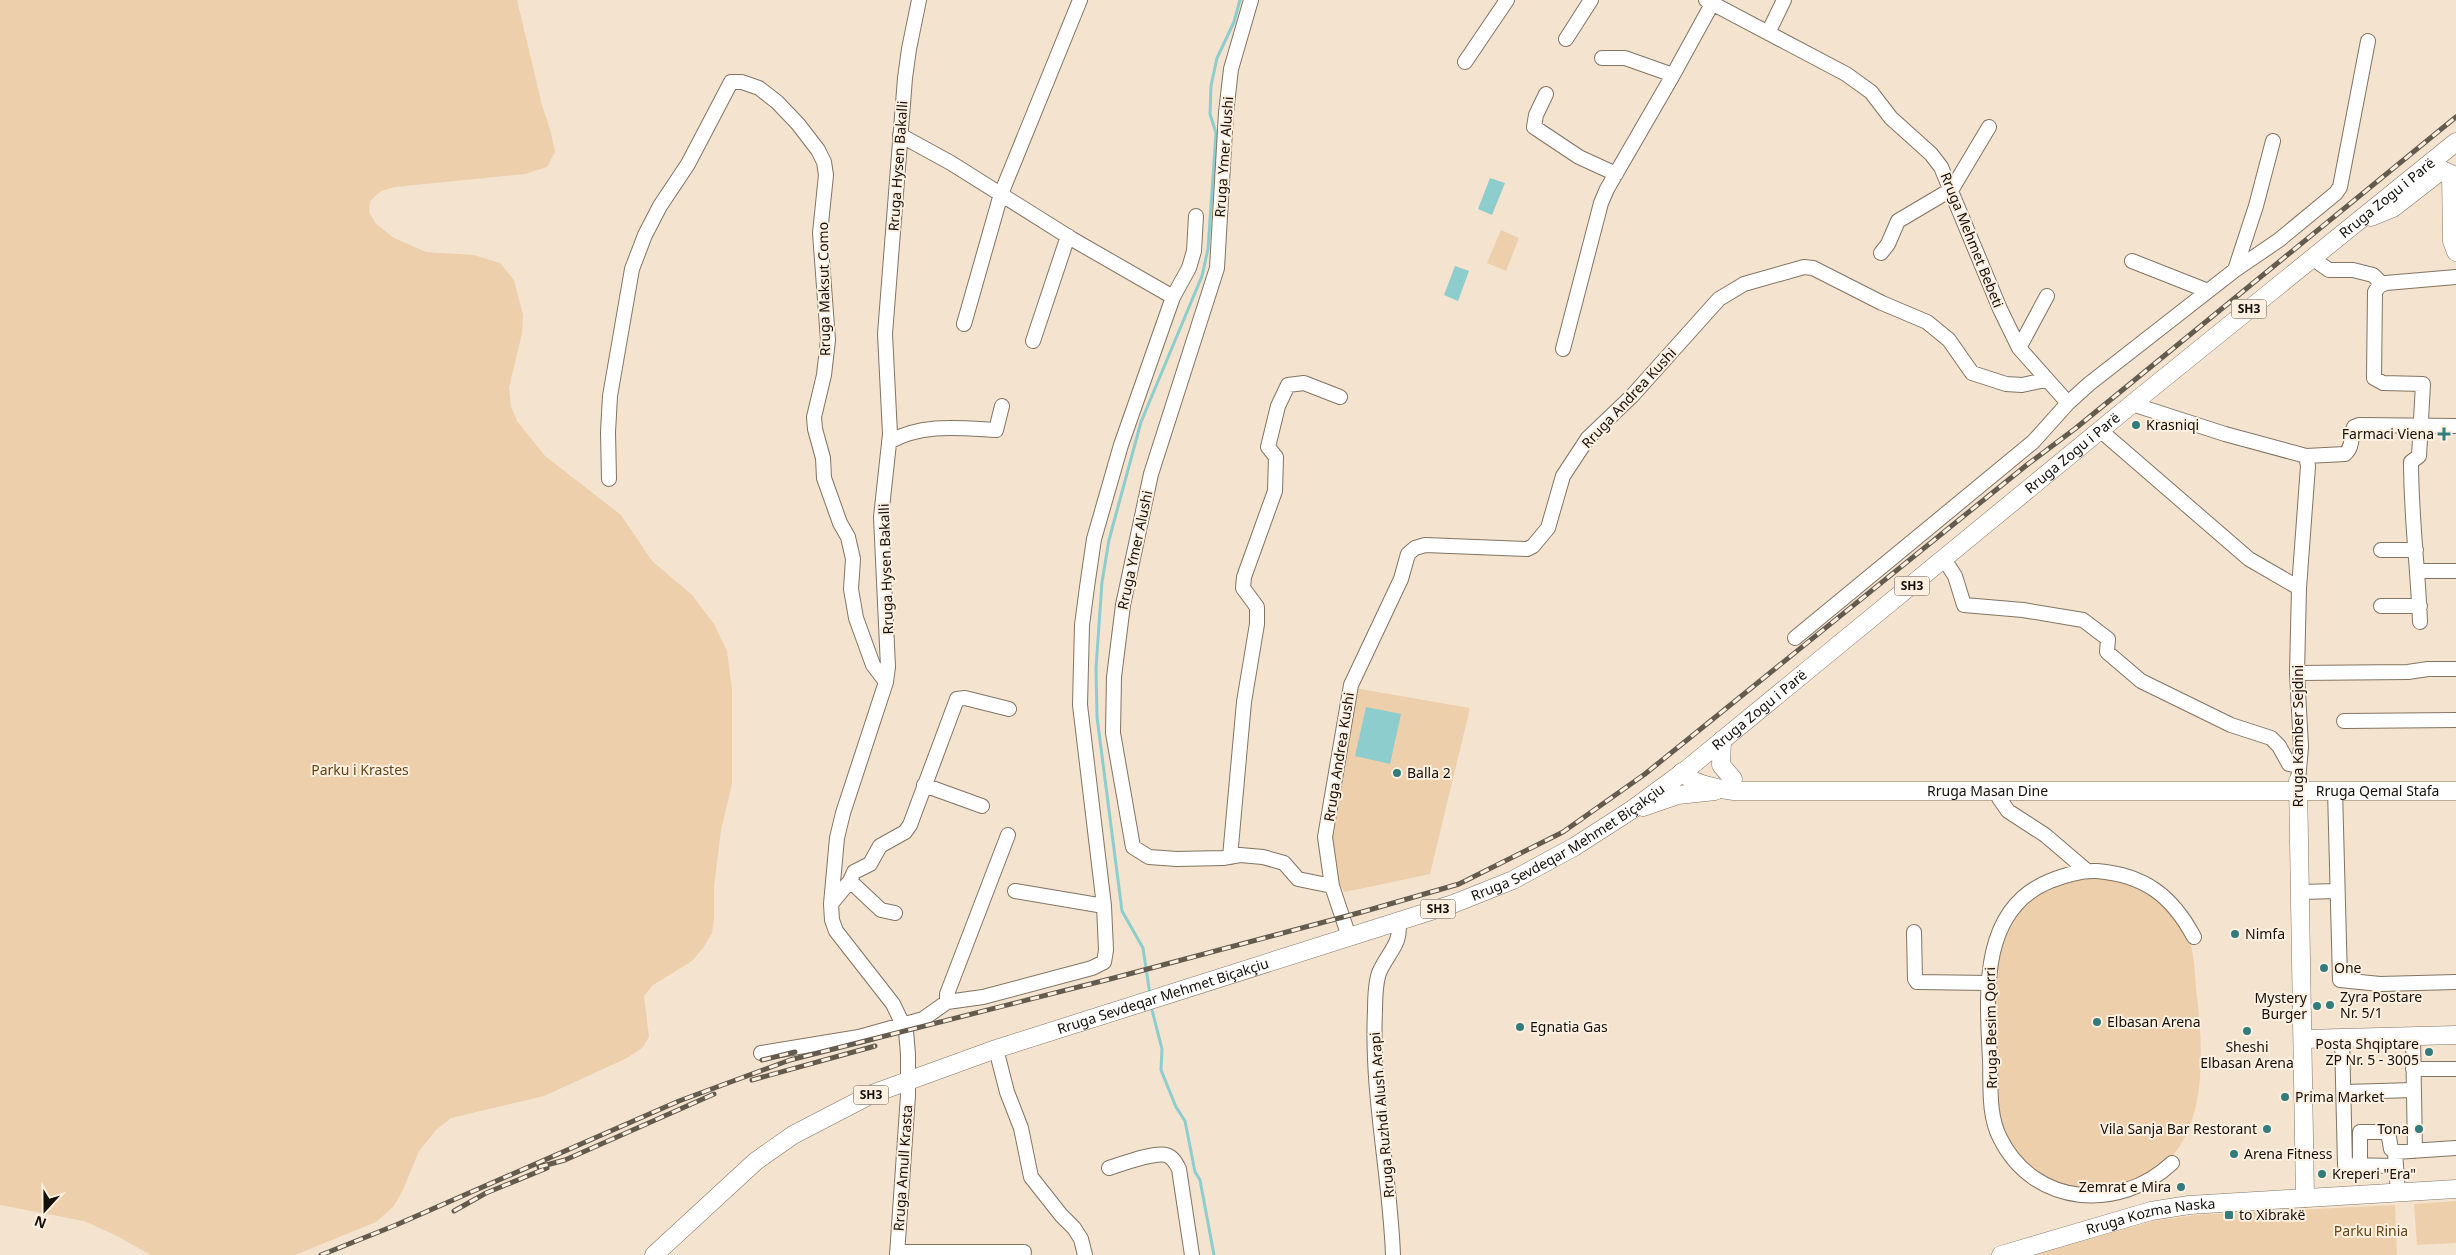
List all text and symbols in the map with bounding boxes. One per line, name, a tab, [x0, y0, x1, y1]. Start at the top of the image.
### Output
street label: Rruga Ymer Alushi	[1210, 96, 1237, 218]
street label: Rruga Hysen Bakalli	[883, 100, 912, 232]
street label: Rruga Zogu i Parë	[2335, 153, 2438, 242]
street label: Rruga Mehmet Bebeti	[1937, 169, 2008, 310]
street label: Rruga Maksut Como	[813, 222, 834, 356]
road number: SH3	[2232, 300, 2266, 318]
street label: Rruga Andrea Kushi	[1577, 343, 1680, 452]
street label: Rruga Zogu i Parë	[2020, 408, 2124, 497]
place label: Krasniqi	[2146, 415, 2199, 434]
marker: Krasniqi	[2130, 419, 2142, 431]
place label: Farmaci Viena	[2342, 424, 2434, 443]
marker: Farmaci Viena	[2438, 428, 2450, 440]
street label: Rruga Ymer Alushi	[1113, 489, 1156, 611]
street label: Rruga Hysen Bakalli	[874, 503, 897, 635]
road number: SH3	[1894, 576, 1930, 596]
street label: Rruga Zogu i Parë	[1707, 665, 1811, 754]
street label: Rruga Kamber Sejdini	[2288, 665, 2307, 807]
street label: Rruga Andrea Kushi	[1319, 691, 1358, 823]
park label: Parku i Krastes	[311, 760, 409, 779]
place label: Balla 2	[1407, 763, 1451, 782]
marker: Balla 2	[1391, 767, 1403, 779]
street label: Rruga Sevdeqar Mehmet Biçakçiu	[1468, 779, 1668, 905]
street label: Rruga Masan Dine	[1927, 781, 2048, 800]
street label: Rruga Qemal Stafa	[2316, 781, 2439, 800]
road number: SH3	[1420, 900, 1456, 919]
place label: Nimfa	[2245, 924, 2285, 943]
marker: Nimfa	[2229, 928, 2241, 940]
street label: Rruga Sevdeqar Mehmet Biçakçiu	[1055, 953, 1271, 1038]
place label: One	[2334, 958, 2362, 977]
marker: One	[2318, 962, 2330, 974]
street label: Rruga Besim Qorri	[1980, 967, 2001, 1089]
place label: Zyra Postare Nr. 5/1	[2340, 987, 2422, 1022]
place label: Mystery Burger	[2255, 988, 2308, 1023]
marker: Zyra Postare Nr. 5/1	[2324, 999, 2336, 1011]
marker: Mystery Burger	[2311, 1000, 2323, 1012]
place label: Elbasan Arena	[2107, 1012, 2201, 1031]
marker: Elbasan Arena	[2091, 1016, 2103, 1028]
place label: Egnatia Gas	[1530, 1017, 1608, 1036]
marker: Egnatia Gas	[1514, 1021, 1526, 1033]
marker: Sheshi Elbasan Arena	[2241, 1025, 2253, 1037]
street label: Rruga Ruzhdi Alush Arapi	[1365, 1031, 1398, 1199]
place label: Posta Shqiptare ZP Nr. 5 - 3005	[2315, 1034, 2419, 1069]
place label: Sheshi Elbasan Arena	[2200, 1037, 2294, 1072]
marker: Posta Shqiptare ZP Nr. 5 - 3005	[2423, 1046, 2435, 1058]
road number: SH3	[854, 1086, 888, 1104]
place label: Prima Market	[2295, 1087, 2384, 1106]
marker: Prima Market	[2279, 1091, 2291, 1103]
street label: Rruga Amull Krasta	[889, 1104, 916, 1232]
place label: Vila Sanja Bar Restorant	[2100, 1119, 2257, 1138]
place label: Tona	[2377, 1119, 2409, 1138]
marker: Vila Sanja Bar Restorant	[2261, 1123, 2273, 1135]
marker: Tona	[2413, 1123, 2425, 1135]
place label: Arena Fitness	[2244, 1144, 2333, 1163]
marker: Arena Fitness	[2228, 1148, 2240, 1160]
place label: Kreperi "Era"	[2332, 1164, 2416, 1183]
marker: Kreperi "Era"	[2316, 1168, 2328, 1180]
place label: Zemrat e Mira	[2079, 1177, 2171, 1196]
marker: Zemrat e Mira	[2175, 1181, 2187, 1193]
north arrow	[20, 1185, 70, 1235]
street label: Rruga Kozma Naska	[2084, 1193, 2216, 1239]
place label: to Xibrakë	[2239, 1205, 2305, 1224]
marker: to Xibrakë	[2223, 1209, 2235, 1221]
text: N	[31, 1212, 49, 1234]
park label: Parku Rinia	[2334, 1221, 2408, 1240]

